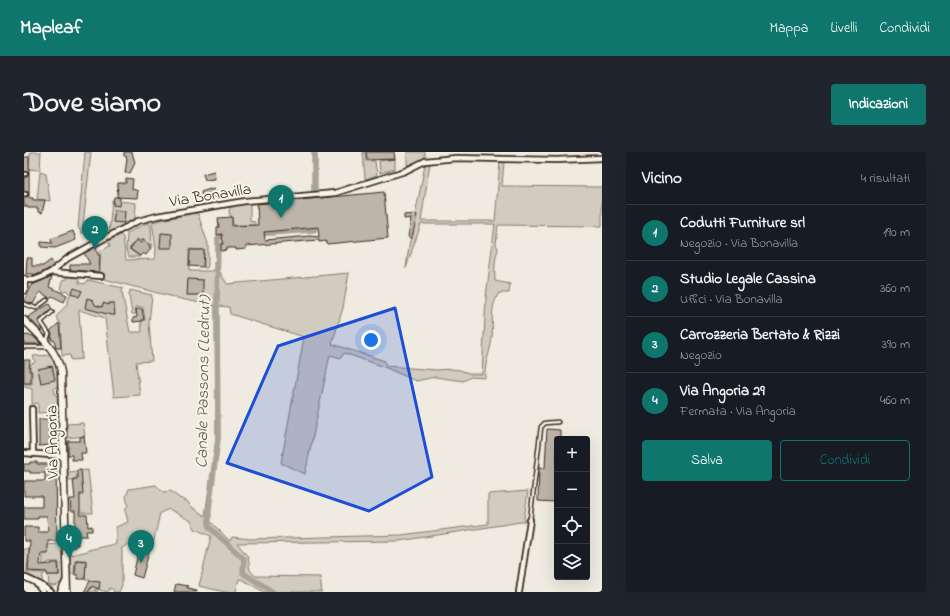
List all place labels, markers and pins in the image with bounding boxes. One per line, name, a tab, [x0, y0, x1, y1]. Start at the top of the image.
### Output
pin: 1	[268, 185, 294, 218]
pin: 2	[82, 216, 108, 249]
pin: 4	[56, 525, 82, 558]
pin: 3	[128, 530, 154, 563]

